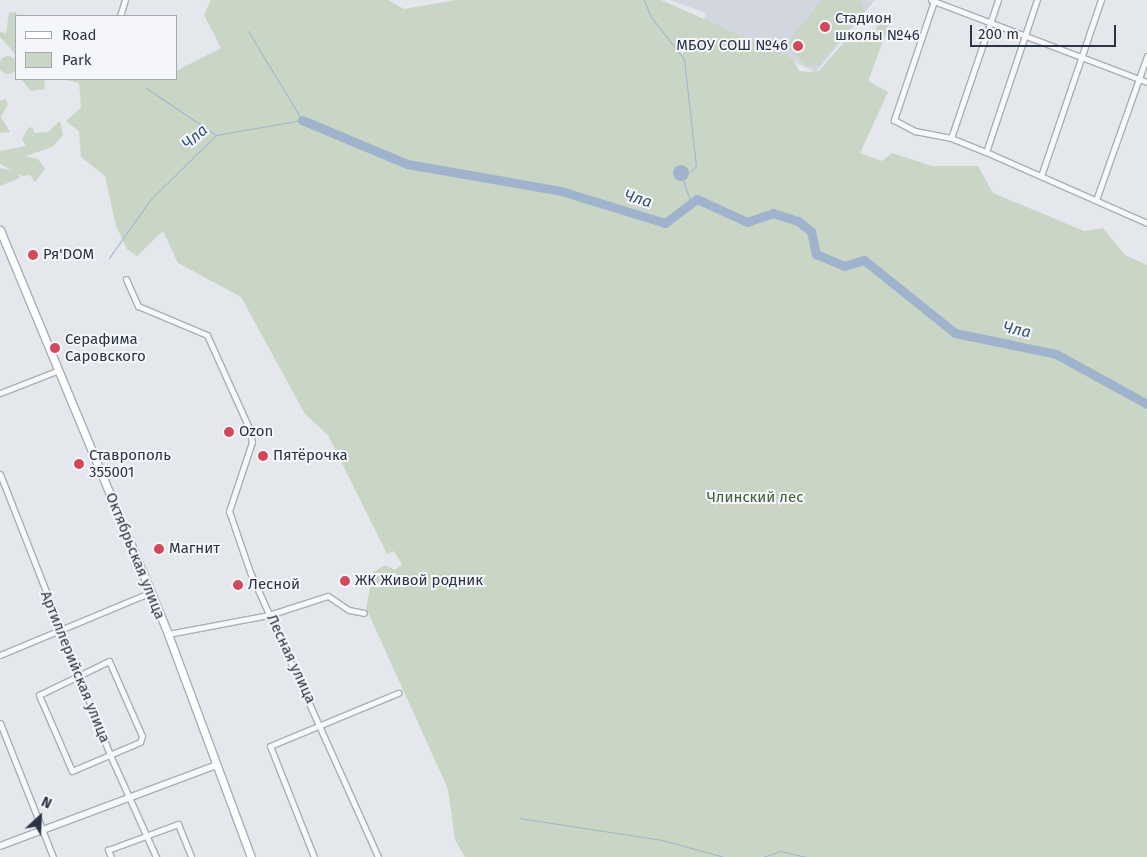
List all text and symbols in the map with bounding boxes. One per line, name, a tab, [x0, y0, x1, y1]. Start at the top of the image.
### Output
place label: Стадион школы №46	[835, 9, 920, 44]
legend	[15, 15, 178, 80]
scale bar	[972, 15, 1118, 47]
marker: Стадион школы №46	[819, 21, 831, 33]
text: 200 m	[978, 25, 1019, 43]
text: Road	[62, 26, 97, 44]
place label: МБОУ СОШ №46	[676, 37, 788, 55]
marker: МБОУ СОШ №46	[792, 40, 804, 52]
text: Park	[62, 51, 92, 69]
water label: Чла	[178, 121, 212, 153]
water label: Чла	[622, 186, 654, 212]
place label: Ря'DOM	[43, 246, 94, 264]
marker: Ря'DOM	[27, 249, 39, 261]
water label: Чла	[1001, 318, 1033, 342]
place label: Серафима Саровского	[65, 330, 146, 365]
marker: Серафима Саровского	[49, 342, 61, 354]
place label: Ozon	[239, 423, 273, 441]
marker: Ozon	[223, 426, 235, 438]
place label: Ставрополь 355001	[89, 446, 171, 481]
place label: Пятёрочка	[273, 447, 348, 465]
marker: Пятёрочка	[257, 450, 269, 462]
marker: Ставрополь 355001	[73, 458, 85, 470]
park label: Члинский лес	[707, 489, 803, 507]
street label: Октябрьская улица	[101, 490, 169, 622]
place label: Магнит	[169, 540, 220, 558]
marker: Магнит	[153, 543, 165, 555]
place label: ЖК Живой родник	[355, 572, 483, 590]
marker: ЖК Живой родник	[339, 575, 351, 587]
place label: Лесной	[248, 576, 300, 594]
marker: Лесной	[232, 579, 244, 591]
street label: Артиллерийская улица	[36, 588, 114, 746]
street label: Лесная улица	[262, 612, 320, 706]
north arrow	[15, 792, 65, 842]
text: N	[39, 793, 54, 813]

